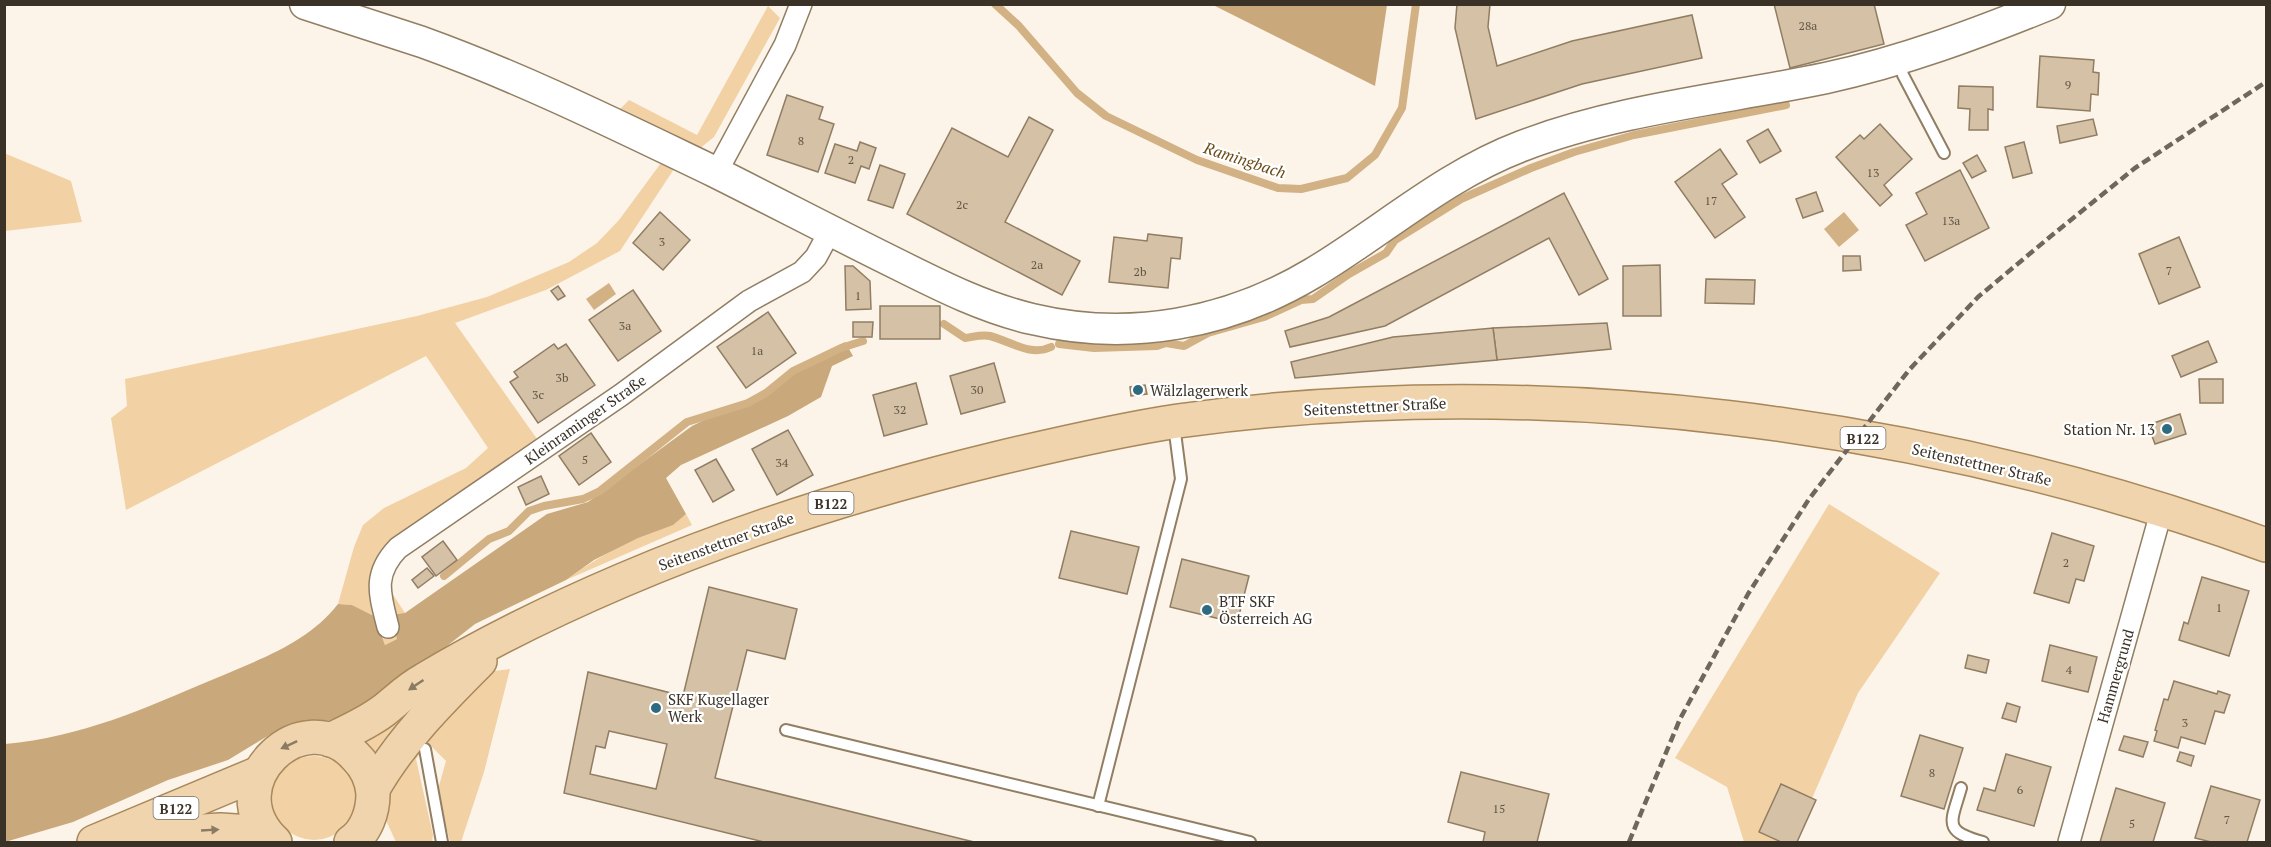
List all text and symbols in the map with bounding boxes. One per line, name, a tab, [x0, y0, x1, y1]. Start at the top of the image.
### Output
house number: 28a	[1799, 18, 1817, 33]
house number: 9	[2065, 77, 2071, 92]
house number: 8	[798, 133, 804, 148]
water label: Ramingbach	[1200, 136, 1289, 184]
house number: 2	[848, 152, 854, 167]
house number: 13	[1867, 165, 1879, 180]
house number: 17	[1705, 193, 1717, 208]
house number: 2c	[956, 197, 968, 212]
house number: 13a	[1942, 213, 1960, 228]
house number: 3	[659, 234, 665, 249]
house number: 2a	[1031, 257, 1043, 272]
house number: 7	[2166, 263, 2172, 278]
house number: 2b	[1134, 264, 1147, 279]
house number: 1	[855, 288, 861, 303]
house number: 3a	[619, 318, 631, 333]
house number: 1a	[751, 343, 763, 358]
street label: Kleinraminger Straße	[520, 370, 650, 468]
house number: 3b	[556, 370, 569, 385]
place label: Wälzlagerwerk	[1150, 380, 1248, 400]
house number: 30	[971, 382, 983, 397]
marker: Wälzlagerwerk	[1131, 383, 1145, 397]
house number: 3c	[532, 387, 544, 402]
street label: Seitenstettner Straße	[1303, 392, 1447, 420]
house number: 32	[894, 402, 906, 417]
place label: Station Nr. 13	[2064, 419, 2155, 439]
marker: Station Nr. 13	[2160, 422, 2174, 436]
road number: B122	[1840, 427, 1886, 449]
street label: Seitenstettner Straße	[1910, 438, 2054, 490]
house number: 5	[582, 452, 588, 467]
house number: 34	[776, 455, 789, 470]
road number: B122	[808, 492, 854, 514]
street label: Seitenstettner Straße	[656, 507, 796, 575]
house number: 2	[2063, 555, 2069, 570]
place label: BTF SKF Österreich AG	[1219, 591, 1313, 628]
house number: 1	[2216, 600, 2222, 615]
marker: BTF SKF Österreich AG	[1200, 603, 1214, 617]
street label: Hammergrund	[2092, 627, 2138, 725]
house number: 4	[2066, 662, 2073, 677]
one-way arrow	[409, 679, 425, 691]
place label: SKF Kugellager Werk	[668, 689, 769, 726]
marker: SKF Kugellager Werk	[649, 701, 663, 715]
house number: 3	[2182, 715, 2188, 730]
one-way arrow	[281, 740, 298, 749]
house number: 8	[1929, 765, 1935, 780]
house number: 6	[2017, 782, 2024, 797]
road number: B122	[154, 797, 198, 819]
house number: 15	[1493, 801, 1505, 816]
house number: 7	[2224, 812, 2230, 827]
house number: 5	[2129, 816, 2135, 831]
one-way arrow	[200, 826, 219, 835]

